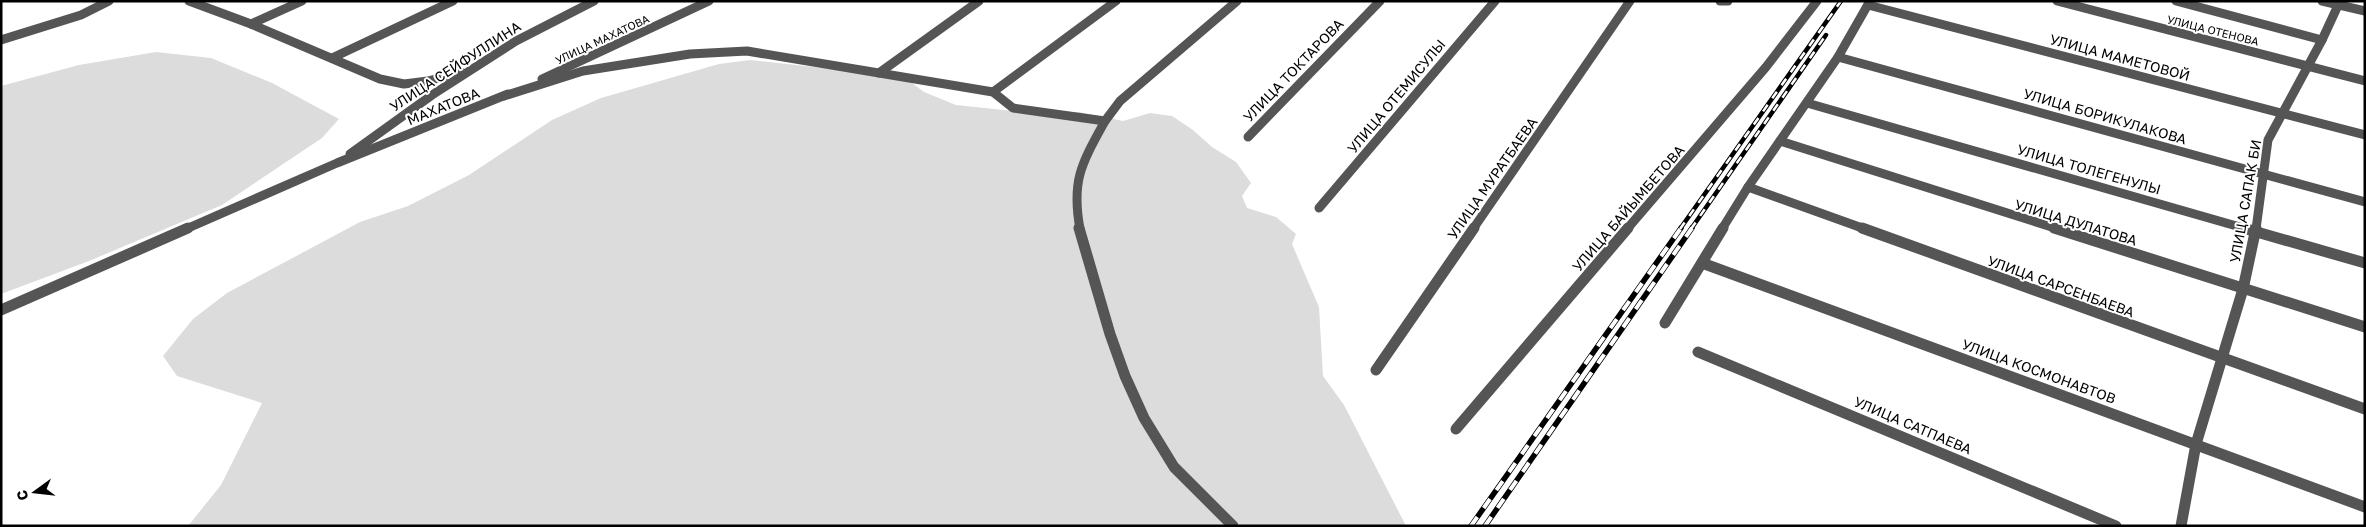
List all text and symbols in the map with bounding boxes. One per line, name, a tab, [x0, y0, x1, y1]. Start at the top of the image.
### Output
street label: УЛИЦА МАХАТОВА	[553, 11, 652, 66]
street label: УЛИЦА ОТЕНОВА	[2166, 12, 2261, 48]
street label: УЛИЦА ТОКТАРОВА	[1239, 14, 1347, 125]
street label: УЛИЦА СЕЙФУЛЛИНА	[386, 17, 524, 115]
street label: УЛИЦА МАМЕТОВОЙ	[2048, 30, 2192, 84]
street label: УЛИЦА ОТЕМИСУЛЫ	[1343, 36, 1449, 156]
street label: МАХАТОВА	[404, 84, 482, 128]
street label: УЛИЦА БОРИКУЛАКОВА	[2021, 85, 2189, 148]
street label: УЛИЦА МУРАТБАЕВА	[1443, 113, 1541, 242]
street label: УЛИЦА САПАК БИ	[2226, 138, 2264, 264]
street label: УЛИЦА ТОЛЕГЕНУЛЫ	[2015, 140, 2163, 198]
street label: УЛИЦА БАЙЫМБЕТОВА	[1568, 141, 1688, 275]
street label: УЛИЦА ДУЛАТОВА	[2013, 195, 2140, 249]
street label: УЛИЦА САРСЕНБАЕВА	[1985, 251, 2137, 321]
street label: УЛИЦА КОСМОНАВТОВ	[1960, 335, 2118, 407]
street label: УЛИЦА САТПАЕВА	[1852, 393, 1975, 458]
north arrow	[10, 467, 60, 517]
text: С	[12, 488, 31, 503]

